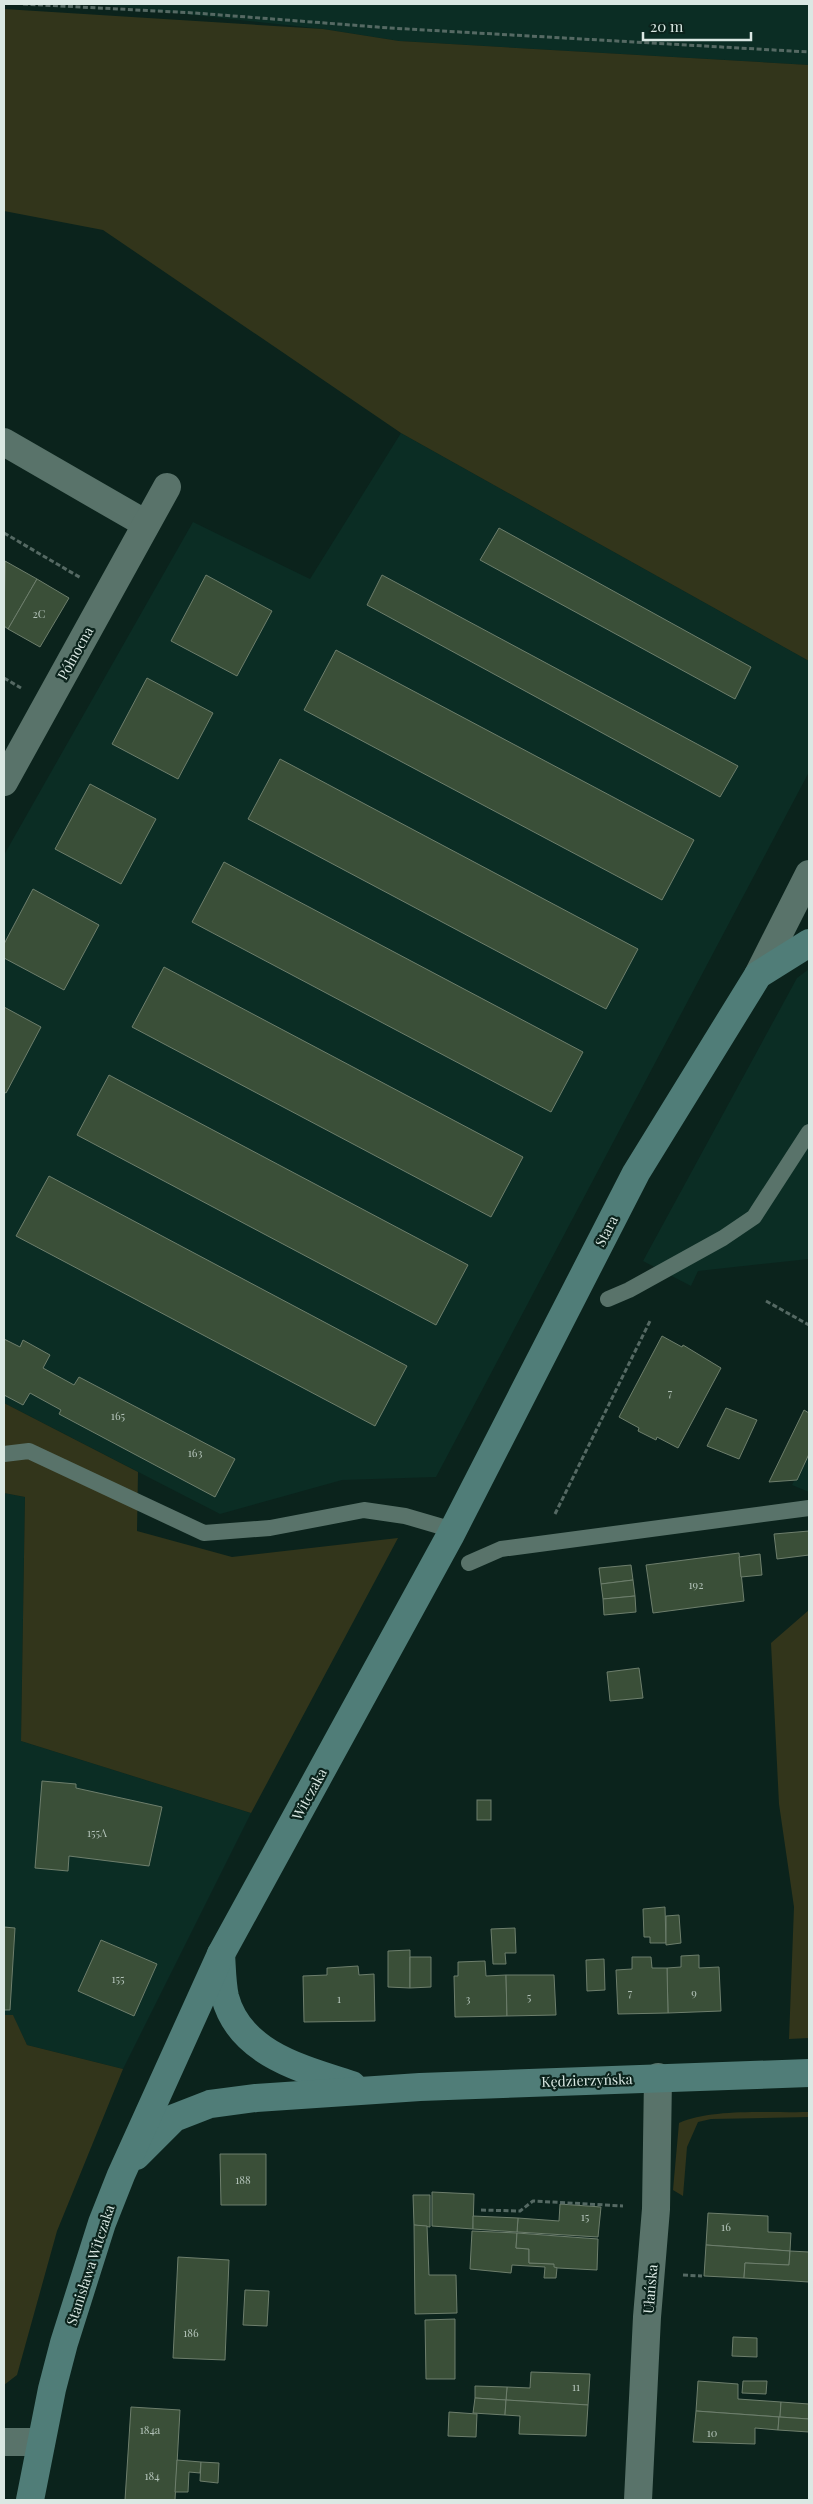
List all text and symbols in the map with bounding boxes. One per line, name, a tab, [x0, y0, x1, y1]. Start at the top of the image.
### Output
scale bar	[643, 10, 750, 42]
text: 20 m	[650, 16, 684, 36]
house number: 2C	[33, 606, 45, 621]
street label: Północna	[53, 623, 97, 683]
street label: Stara	[590, 1212, 622, 1250]
house number: 7	[668, 1385, 673, 1400]
house number: 165	[111, 1408, 126, 1423]
house number: 163	[188, 1445, 202, 1460]
house number: 192	[689, 1577, 703, 1592]
street label: Witczaka	[287, 1765, 331, 1824]
house number: 155A	[87, 1825, 107, 1840]
house number: 155	[111, 1971, 125, 1986]
house number: 7	[628, 1985, 633, 2000]
house number: 9	[691, 1985, 697, 2000]
house number: 5	[527, 1989, 532, 2004]
house number: 1	[337, 1991, 341, 2006]
house number: 3	[466, 1991, 471, 2006]
street label: Kędzierzyńska	[541, 2069, 633, 2091]
house number: 188	[235, 2172, 251, 2187]
street label: Stanisława Witczaka	[61, 2202, 119, 2328]
house number: 15	[581, 2209, 590, 2224]
house number: 16	[721, 2219, 731, 2234]
street label: Ułańska	[638, 2264, 662, 2314]
house number: 186	[183, 2325, 199, 2340]
house number: 11	[572, 2379, 580, 2394]
house number: 184a	[140, 2422, 161, 2437]
house number: 10	[707, 2425, 718, 2440]
house number: 184	[144, 2468, 160, 2483]

